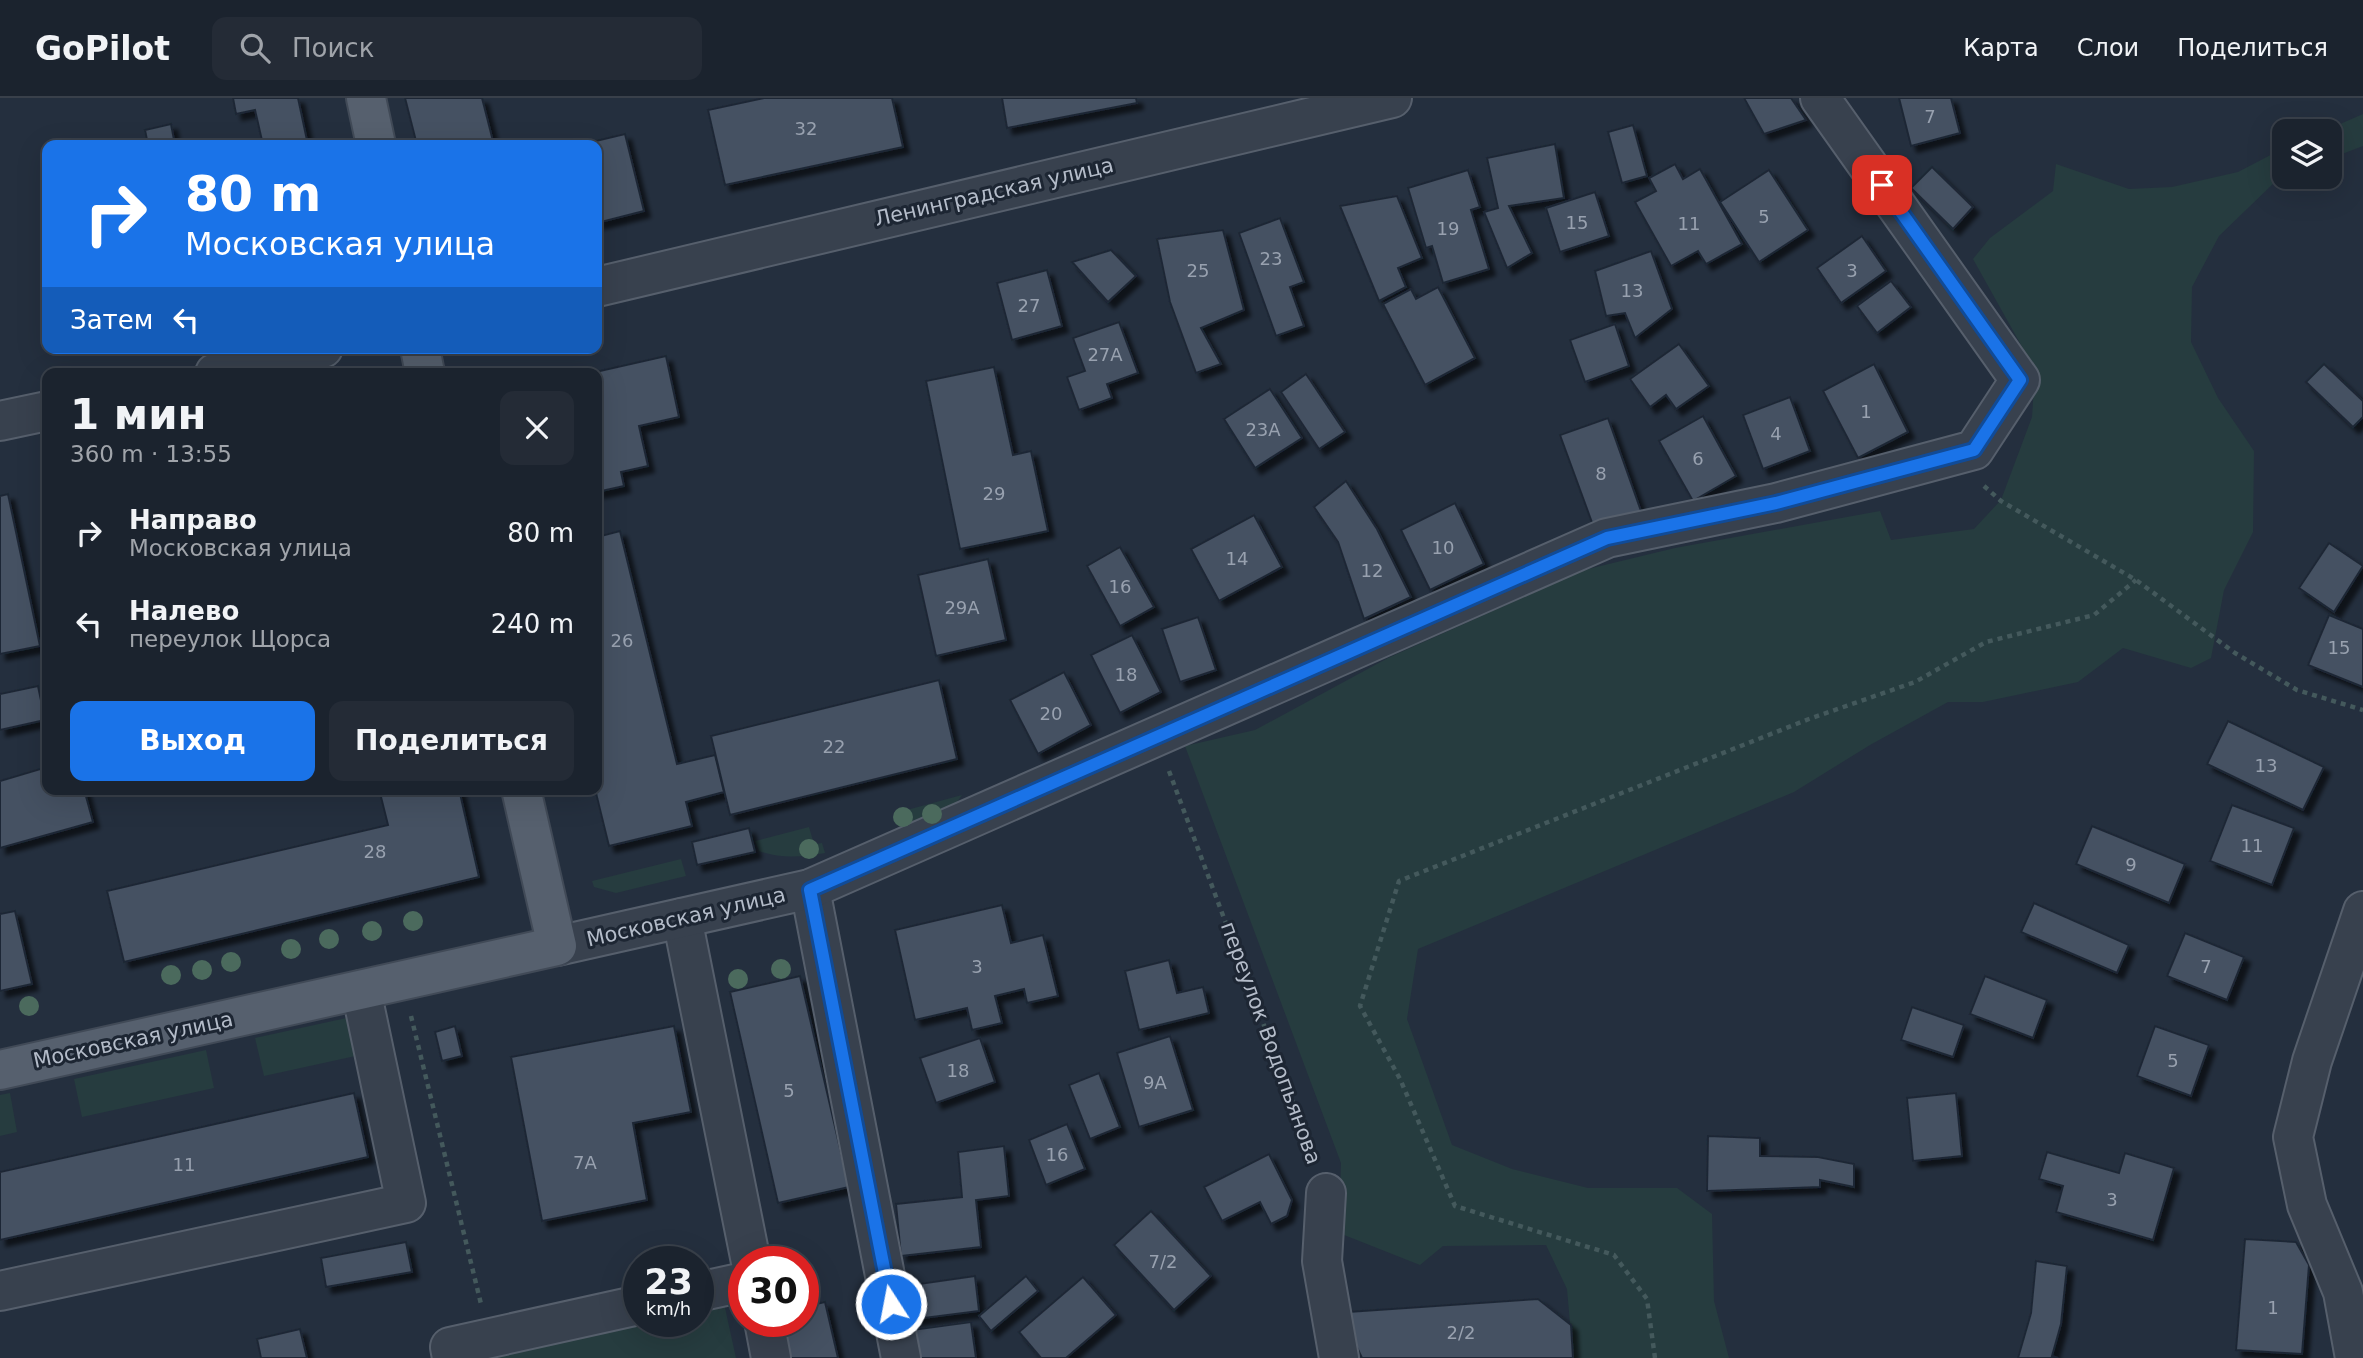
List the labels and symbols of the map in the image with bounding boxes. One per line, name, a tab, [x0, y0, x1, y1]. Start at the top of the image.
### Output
house number: 7	[1924, 106, 1936, 127]
house number: 32	[795, 118, 817, 139]
street label: Ленинградская улица	[872, 153, 1116, 231]
pin	[1852, 155, 1912, 215]
house number: 5	[1758, 206, 1770, 227]
house number: 15	[1566, 212, 1588, 233]
house number: 11	[1678, 213, 1700, 234]
house number: 19	[1437, 218, 1459, 239]
house number: 23	[1260, 248, 1282, 269]
house number: 25	[1187, 260, 1209, 281]
house number: 3	[1846, 260, 1858, 281]
house number: 13	[1621, 280, 1643, 301]
house number: 27	[1018, 295, 1040, 316]
house number: 27А	[1087, 344, 1123, 365]
house number: 1	[1860, 401, 1872, 422]
house number: 23А	[1245, 419, 1281, 440]
house number: 4	[1770, 423, 1782, 444]
house number: 6	[1692, 448, 1704, 469]
house number: 8	[1595, 463, 1607, 484]
house number: 29	[983, 483, 1005, 504]
house number: 10	[1432, 537, 1454, 558]
house number: 14	[1226, 548, 1248, 569]
house number: 12	[1361, 560, 1383, 581]
house number: 16	[1109, 576, 1131, 597]
house number: 29А	[944, 597, 980, 618]
house number: 26	[611, 630, 633, 651]
house number: 15	[2328, 637, 2350, 658]
house number: 18	[1115, 664, 1137, 685]
house number: 20	[1040, 703, 1062, 724]
house number: 22	[823, 736, 845, 757]
house number: 13	[2255, 755, 2277, 776]
house number: 11	[2241, 835, 2263, 856]
house number: 28	[364, 841, 386, 862]
house number: 9	[2125, 854, 2137, 875]
street label: Московская улица	[584, 882, 788, 952]
street label: переулок Водопьянова	[1216, 919, 1326, 1167]
house number: 3	[971, 956, 983, 977]
house number: 7	[2200, 956, 2212, 977]
street label: Московская улица	[31, 1007, 235, 1073]
house number: 5	[2167, 1050, 2179, 1071]
house number: 18	[947, 1060, 969, 1081]
house number: 9А	[1143, 1072, 1168, 1093]
house number: 5	[783, 1080, 795, 1101]
house number: 16	[1046, 1144, 1068, 1165]
house number: 7А	[573, 1152, 598, 1173]
house number: 11	[173, 1154, 195, 1175]
house number: 3	[2106, 1189, 2118, 1210]
speed limit sign: 30	[728, 1246, 819, 1337]
house number: 7/2	[1149, 1251, 1177, 1272]
position arrow	[854, 1267, 928, 1341]
house number: 1	[2267, 1297, 2279, 1318]
house number: 2/2	[1447, 1322, 1475, 1343]

